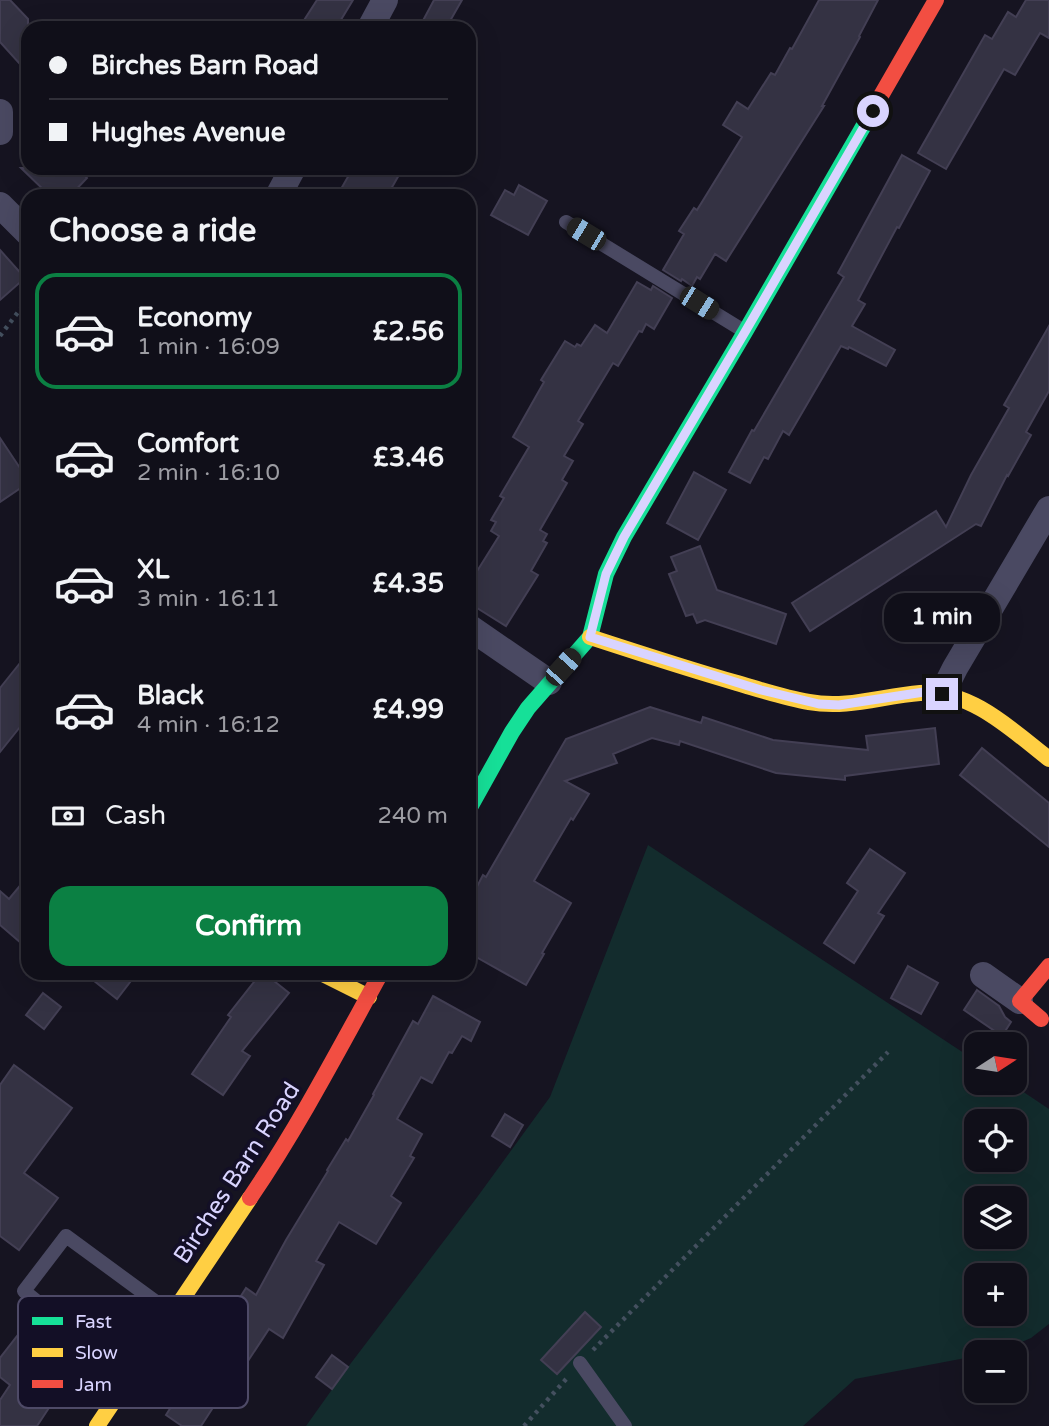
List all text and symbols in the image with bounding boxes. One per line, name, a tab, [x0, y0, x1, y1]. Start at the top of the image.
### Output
text: Birches Barn Road	[91, 50, 319, 81]
route start	[857, 95, 889, 127]
text: Hughes Avenue	[91, 117, 285, 148]
text: Choose a ride	[49, 212, 256, 250]
car	[563, 214, 610, 254]
car	[676, 283, 723, 323]
icon: car	[53, 300, 116, 363]
text: Economy	[137, 302, 252, 333]
text: £2.56	[373, 316, 444, 347]
text: 1 min · 16:09	[137, 333, 280, 361]
icon: car	[53, 426, 116, 489]
text: Comfort	[137, 428, 239, 459]
text: £3.46	[373, 442, 444, 473]
text: 2 min · 16:10	[137, 459, 280, 487]
icon: car	[53, 552, 116, 615]
text: XL	[137, 554, 169, 585]
text: £4.35	[373, 568, 444, 599]
text: 3 min · 16:11	[137, 585, 280, 613]
callout: 1 min	[884, 592, 1000, 642]
text: 1 min	[911, 603, 973, 631]
car	[542, 644, 585, 690]
icon: car	[53, 678, 116, 741]
route end	[926, 678, 958, 710]
text: Black	[137, 680, 204, 711]
text: £4.99	[373, 694, 444, 725]
text: 4 min · 16:12	[137, 711, 280, 739]
icon: cash	[49, 797, 87, 835]
text: Cash	[105, 800, 166, 831]
text: 240 m	[378, 802, 448, 830]
button: Confirm	[49, 886, 448, 966]
north arrow	[964, 1032, 1027, 1096]
map controls	[964, 1032, 1027, 1403]
street label: Birches Barn Road	[168, 1077, 306, 1269]
button: locate	[964, 1109, 1027, 1172]
button: layers	[964, 1186, 1027, 1249]
button: +	[964, 1263, 1027, 1326]
legend	[18, 1296, 248, 1408]
text: Fast	[75, 1311, 112, 1333]
button: −	[964, 1340, 1027, 1403]
text: Slow	[75, 1342, 118, 1364]
text: Jam	[75, 1374, 112, 1396]

